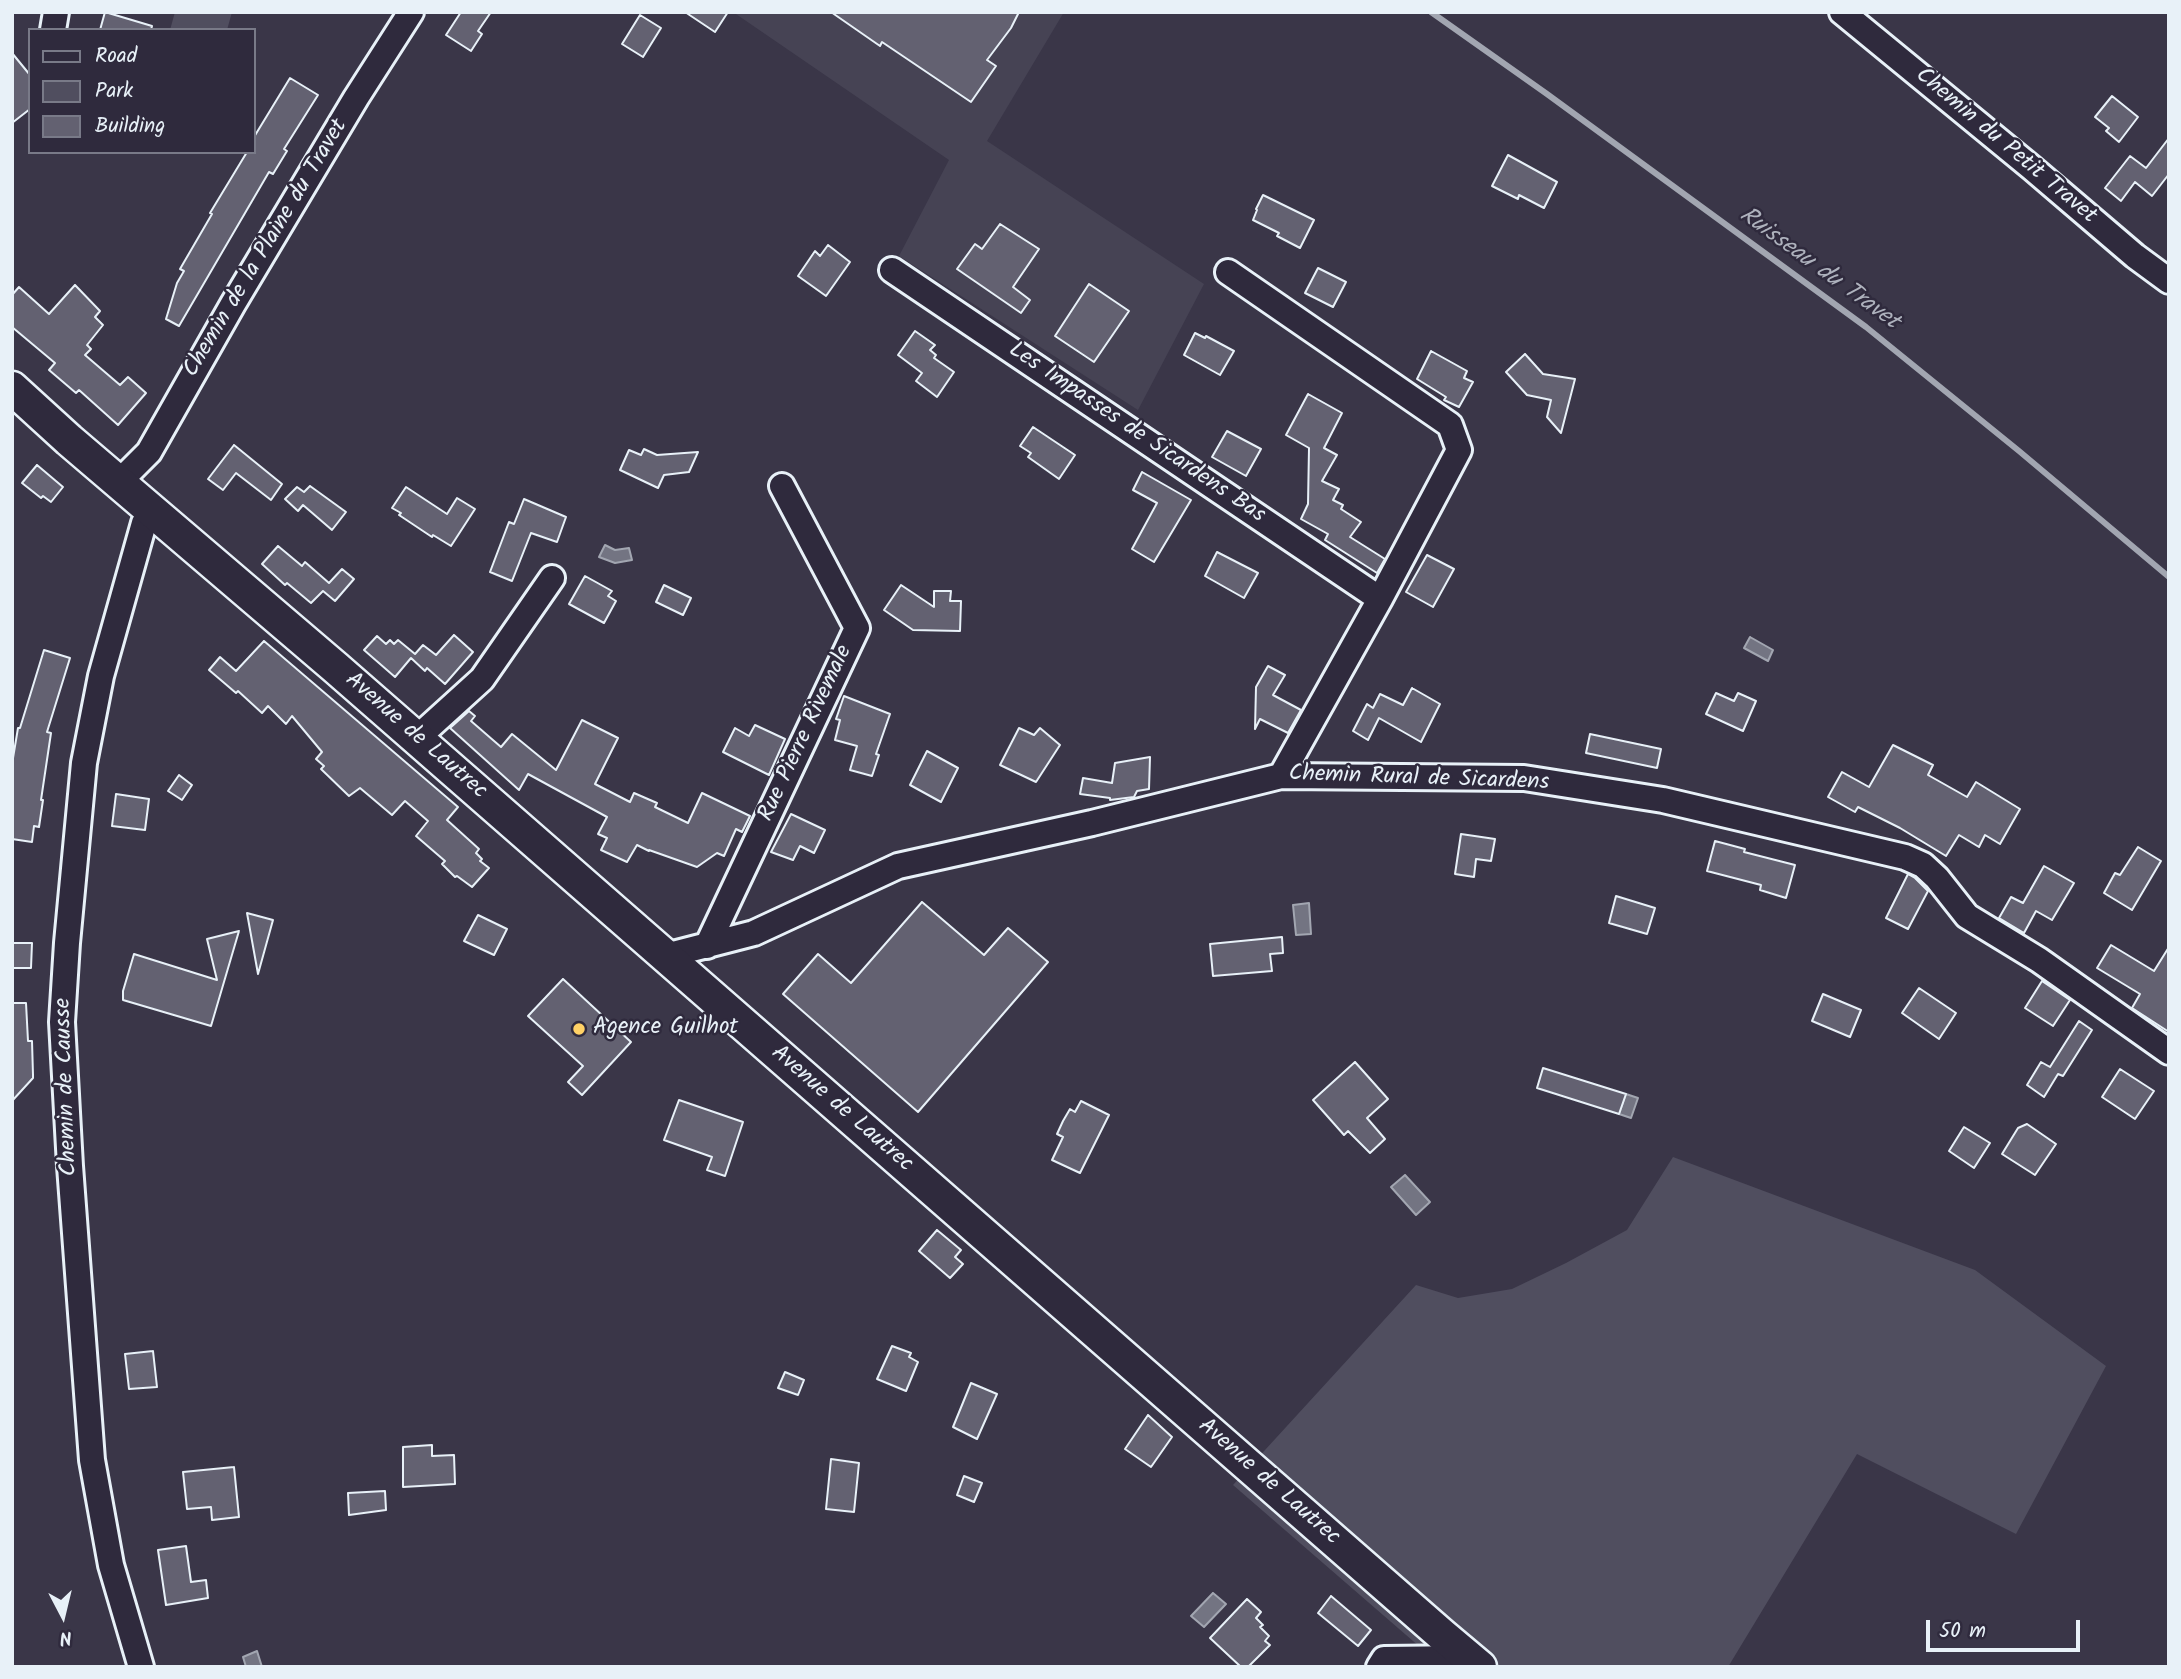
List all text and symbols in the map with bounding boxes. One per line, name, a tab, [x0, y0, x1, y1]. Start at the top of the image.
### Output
legend	[28, 28, 256, 154]
text: Road	[95, 40, 137, 73]
street label: Chemin du Petit Travet	[1909, 63, 2101, 231]
text: Park	[95, 75, 133, 108]
text: Building	[95, 110, 165, 143]
street label: Chemin de la Plaine du Travet	[179, 115, 355, 383]
water label: Ruisseau du Travet	[1733, 202, 1903, 338]
street label: Les Impasses de Sicardens Bas	[1002, 338, 1270, 530]
street label: Rue Pierre Rivemale	[754, 642, 860, 826]
street label: Avenue de Lautrec	[338, 668, 492, 806]
street label: Chemin Rural de Sicardens	[1288, 762, 1550, 798]
street label: Chemin de Causse	[51, 997, 85, 1177]
place label: Agence Guilhot	[593, 1015, 738, 1043]
marker: Agence Guilhot	[571, 1021, 587, 1037]
street label: Avenue de Lautrec	[764, 1041, 918, 1179]
street label: Avenue de Lautrec	[1191, 1414, 1345, 1552]
north arrow	[28, 1581, 98, 1651]
scale bar	[1929, 1606, 2083, 1650]
text: 50 m	[1939, 1615, 1986, 1648]
text: N	[58, 1621, 73, 1652]

